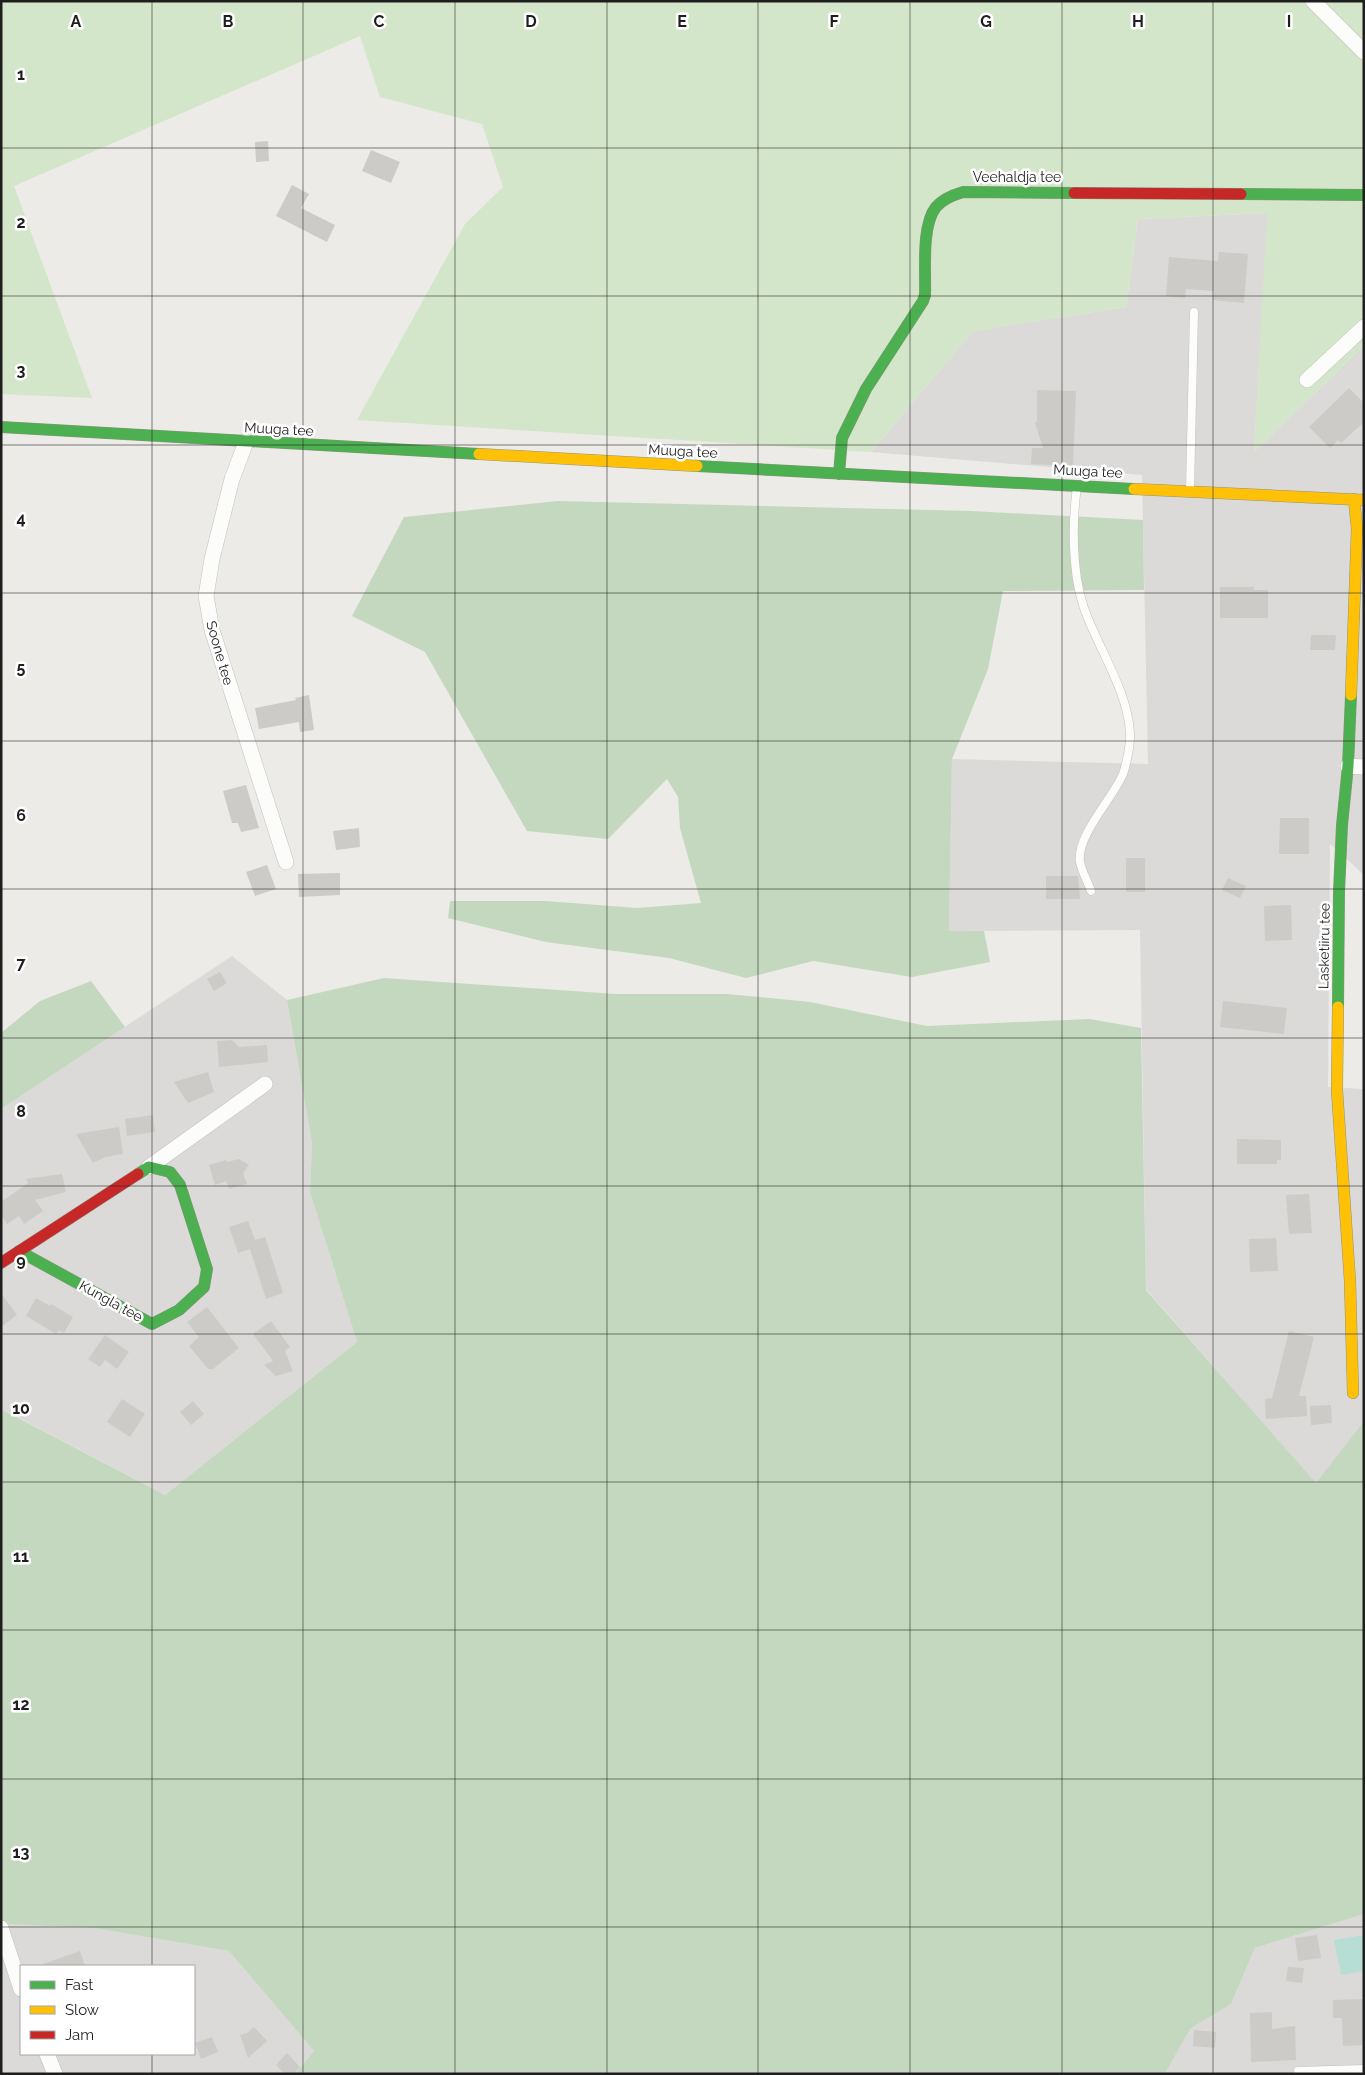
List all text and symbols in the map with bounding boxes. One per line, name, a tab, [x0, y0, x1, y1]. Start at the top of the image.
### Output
text: A	[71, 12, 82, 31]
text: B	[223, 12, 234, 31]
text: C	[374, 12, 385, 31]
text: D	[525, 12, 537, 31]
text: E	[677, 12, 687, 31]
text: F	[829, 12, 839, 31]
text: G	[980, 12, 992, 31]
text: H	[1132, 12, 1144, 31]
text: I	[1287, 12, 1291, 31]
text: 1	[17, 65, 25, 84]
street label: Veehaldja tee	[973, 169, 1061, 185]
text: 2	[16, 213, 26, 232]
text: 3	[17, 361, 26, 380]
street label: Muuga tee	[244, 419, 314, 439]
street label: Muuga tee	[648, 441, 718, 461]
street label: Muuga tee	[1053, 461, 1123, 481]
text: 4	[16, 509, 26, 528]
street label: Soone tee	[203, 619, 237, 687]
text: 5	[17, 658, 26, 677]
text: 6	[16, 806, 26, 825]
street label: Lasketiiru tee	[1315, 903, 1333, 989]
text: 7	[17, 954, 26, 973]
text: 8	[16, 1102, 26, 1121]
text: 9	[16, 1251, 26, 1270]
street label: Kungla tee	[77, 1277, 145, 1325]
text: 10	[12, 1399, 30, 1418]
text: 11	[13, 1547, 29, 1566]
text: 12	[13, 1695, 29, 1714]
text: 13	[13, 1843, 29, 1862]
legend	[20, 1965, 195, 2055]
text: Fast	[65, 1976, 93, 1994]
text: Slow	[65, 2001, 99, 2019]
text: Jam	[65, 2026, 94, 2044]

